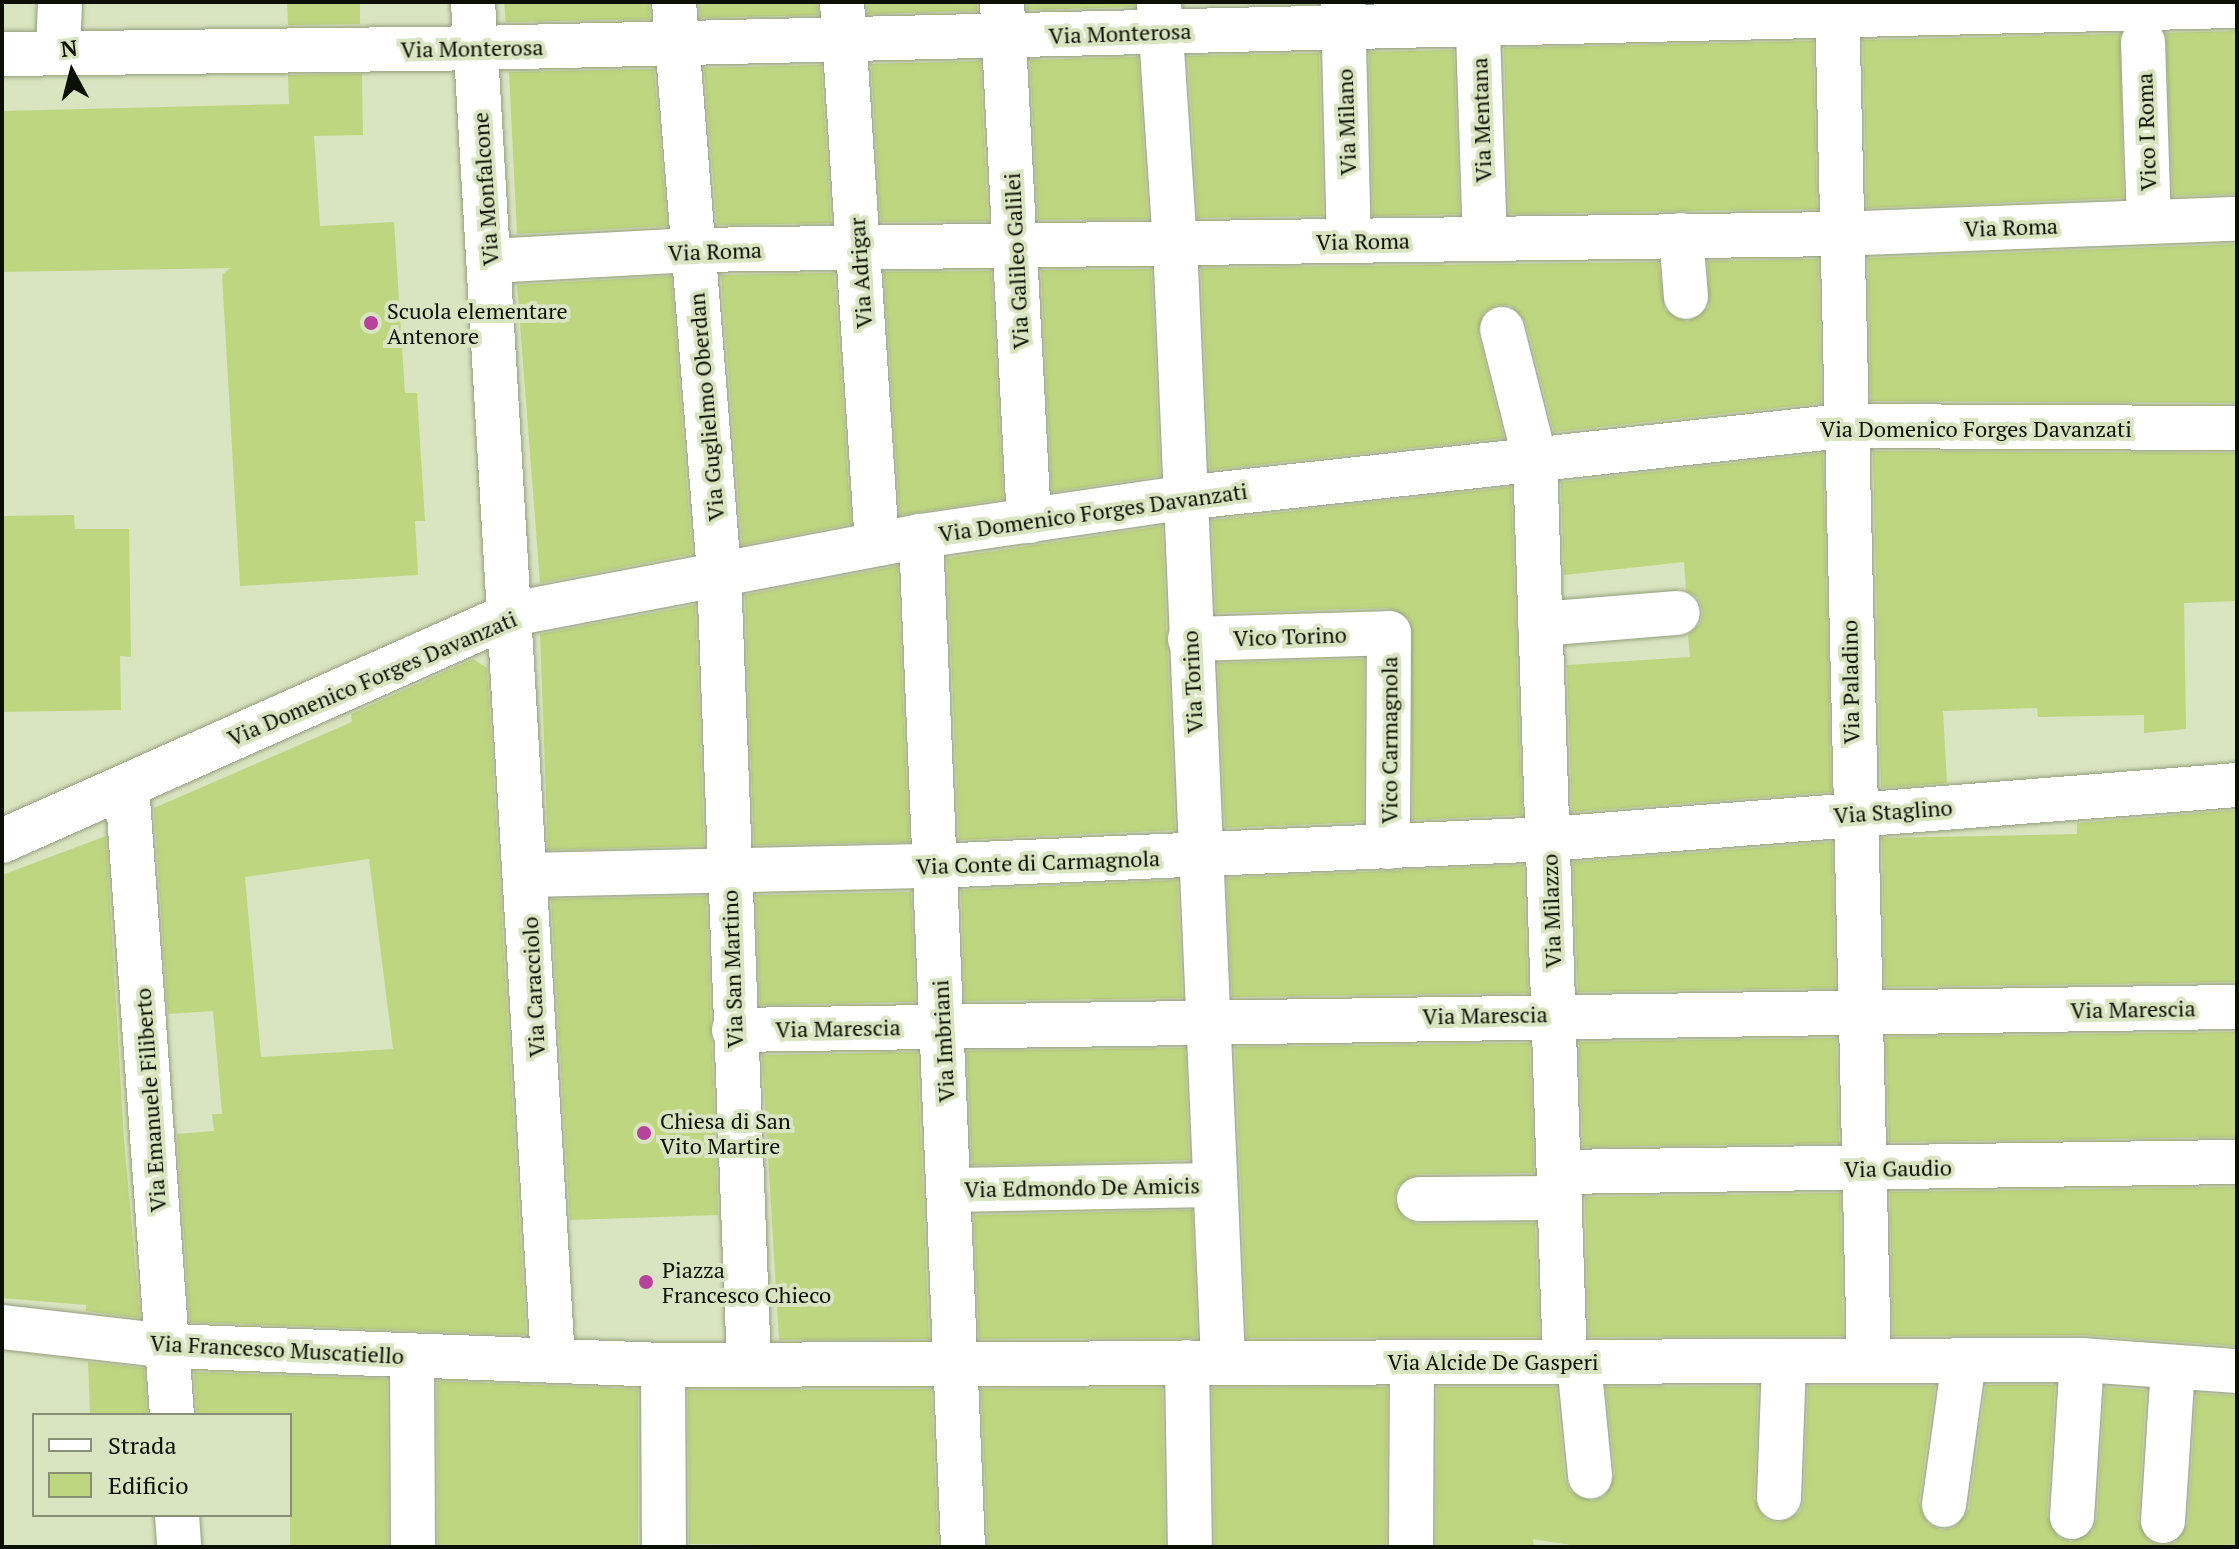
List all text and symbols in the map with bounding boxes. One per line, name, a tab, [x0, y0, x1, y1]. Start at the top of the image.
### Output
street label: Via Monterosa	[1048, 17, 1192, 49]
north arrow	[32, 32, 112, 112]
text: N	[59, 32, 79, 63]
street label: Via Monterosa	[400, 34, 544, 62]
street label: Via Mentana	[1466, 57, 1496, 183]
street label: Via Milano	[1331, 68, 1361, 176]
street label: Vico I Roma	[2131, 73, 2161, 191]
street label: Via Monfalcone	[466, 111, 504, 267]
street label: Via Galileo Galilei	[998, 172, 1034, 350]
street label: Via Roma	[1964, 212, 2058, 242]
street label: Via Adrigar	[843, 216, 877, 330]
street label: Via Roma	[1316, 227, 1410, 255]
street label: Via Roma	[668, 236, 762, 266]
street label: Via Guglielmo Oberdan	[683, 292, 729, 522]
place label: Scuola elementare Antenore	[387, 297, 568, 348]
marker: Scuola elementare Antenore	[362, 314, 380, 332]
street label: Via Domenico Forges Davanzati	[1820, 416, 2132, 442]
street label: Via Domenico Forges Davanzati	[937, 477, 1249, 547]
street label: Via Domenico Forges Davanzati	[223, 605, 521, 751]
street label: Via Paladino	[1836, 620, 1864, 744]
street label: Vico Torino	[1233, 621, 1347, 651]
street label: Via Torino	[1176, 630, 1208, 734]
street label: Vico Carmagnola	[1376, 656, 1402, 824]
street label: Via Staglino	[1833, 794, 1953, 828]
street label: Via Conte di Carmagnola	[916, 845, 1160, 879]
street label: Via Milazzo	[1536, 853, 1566, 969]
street label: Via San Martino	[716, 890, 748, 1048]
street label: Via Caracciolo	[516, 916, 550, 1058]
street label: Via Imbriani	[927, 979, 959, 1103]
street label: Via Emanuele Filiberto	[129, 987, 171, 1213]
street label: Via Marescia	[2070, 995, 2196, 1023]
street label: Via Marescia	[1422, 1001, 1548, 1029]
street label: Via Marescia	[775, 1014, 901, 1042]
place label: Chiesa di San Vito Martire	[660, 1107, 791, 1158]
marker: Chiesa di San Vito Martire	[635, 1124, 653, 1142]
street label: Via Gaudio	[1844, 1154, 1952, 1182]
street label: Via Edmondo De Amicis	[964, 1172, 1200, 1202]
place label: Piazza Francesco Chieco	[662, 1256, 831, 1308]
marker: Piazza Francesco Chieco	[637, 1273, 655, 1291]
street label: Via Francesco Muscatiello	[149, 1329, 405, 1369]
street label: Via Alcide De Gasperi	[1387, 1349, 1599, 1375]
legend	[32, 1413, 292, 1517]
text: Strada	[108, 1429, 177, 1461]
text: Edificio	[108, 1469, 189, 1501]

